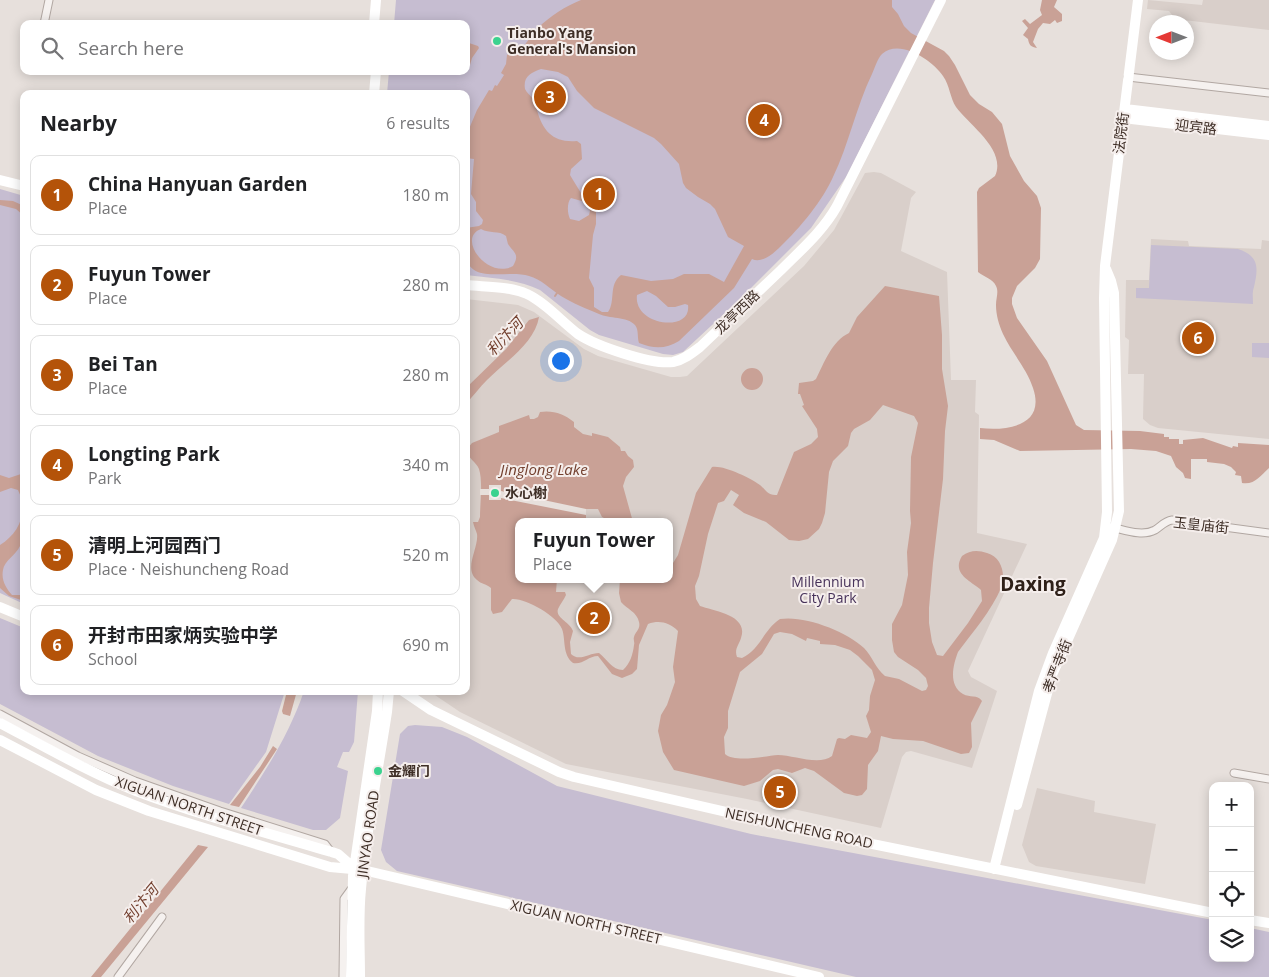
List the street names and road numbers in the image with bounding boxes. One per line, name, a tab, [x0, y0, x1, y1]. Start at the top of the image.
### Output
street label: 法院街	[1109, 111, 1132, 155]
street label: 迎宾路	[1174, 115, 1218, 138]
street label: 龙亭西路	[710, 285, 763, 338]
street label: 玉皇庙街	[1172, 512, 1230, 537]
street label: 孝严寺街	[1038, 636, 1075, 695]
street label: XIGUAN NORTH STREET	[113, 771, 266, 840]
street label: JINYAO ROAD	[352, 789, 383, 881]
street label: NEISHUNCHENG ROAD	[723, 803, 875, 852]
street label: XIGUAN NORTH STREET	[509, 895, 664, 948]

